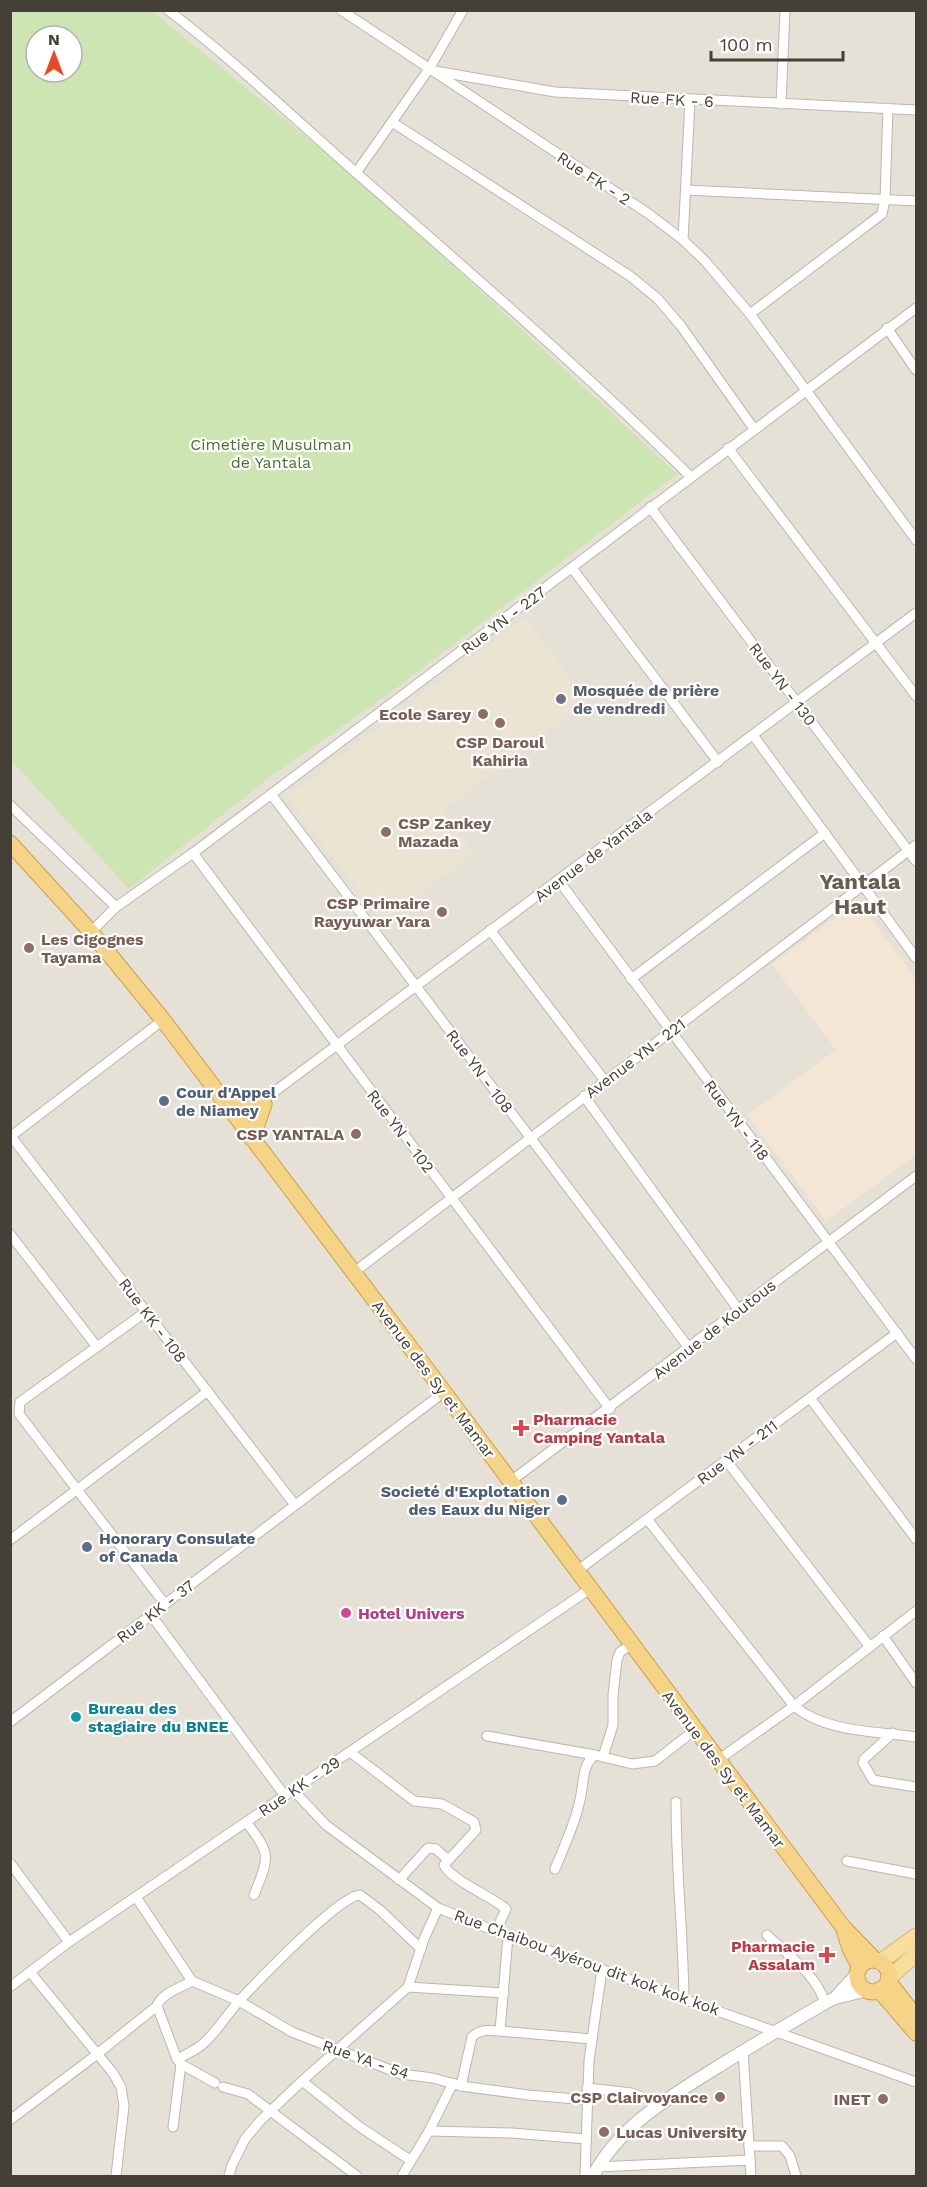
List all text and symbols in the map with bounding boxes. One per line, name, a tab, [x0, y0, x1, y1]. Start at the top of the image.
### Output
north arrow	[24, 24, 84, 84]
scale bar	[711, 24, 843, 62]
text: N	[48, 30, 60, 49]
text: 100 m	[720, 34, 773, 55]
street label: Rue FK - 6	[630, 88, 714, 111]
street label: Rue FK - 2	[554, 148, 634, 209]
park label: Cimetière Musulman de Yantala	[190, 435, 352, 472]
street label: Rue YN - 227	[457, 582, 549, 658]
street label: Rue YN - 130	[745, 639, 820, 730]
place label: Mosquée de prière de vendredi	[573, 681, 719, 718]
marker: Mosquée de prière de vendredi	[554, 692, 568, 706]
place label: Ecole Sarey	[379, 705, 472, 724]
marker: Ecole Sarey	[476, 707, 490, 721]
marker: CSP Daroul Kahiria	[493, 716, 507, 730]
place label: CSP Daroul Kahiria	[456, 733, 545, 770]
street label: Avenue de Yantala	[531, 805, 656, 906]
place label: CSP Zankey Mazada	[398, 814, 492, 851]
marker: CSP Zankey Mazada	[379, 825, 393, 839]
district label: Yantala Haut	[819, 869, 901, 919]
place label: CSP Primaire Rayyuwar Yara	[314, 894, 431, 931]
marker: CSP Primaire Rayyuwar Yara	[435, 905, 449, 919]
place label: Les Cigognes Tayama	[41, 930, 144, 967]
marker: Les Cigognes Tayama	[22, 941, 36, 955]
street label: Avenue YN- 221	[581, 1015, 689, 1102]
street label: Rue YN - 108	[442, 1026, 517, 1117]
street label: Rue YN - 118	[700, 1076, 773, 1164]
place label: Cour d'Appel de Niamey	[176, 1083, 277, 1120]
street label: Rue YN - 102	[363, 1086, 438, 1177]
marker: Cour d'Appel de Niamey	[157, 1094, 171, 1108]
place label: CSP YANTALA	[236, 1125, 344, 1144]
marker: CSP YANTALA	[349, 1127, 363, 1141]
street label: Rue KK - 108	[115, 1274, 190, 1366]
street label: Avenue de Koutous	[649, 1276, 780, 1383]
street label: Avenue des Sy et Mamar	[368, 1297, 500, 1462]
place label: Pharmacie Camping Yantala	[533, 1410, 666, 1447]
street label: Rue YN - 211	[693, 1416, 781, 1489]
marker: Pharmacie Camping Yantala	[514, 1421, 528, 1435]
place label: Societé d'Explotation des Eaux du Niger	[381, 1482, 550, 1519]
marker: Societé d'Explotation des Eaux du Niger	[555, 1493, 569, 1507]
place label: Honorary Consulate of Canada	[99, 1529, 255, 1566]
marker: Honorary Consulate of Canada	[80, 1540, 94, 1554]
street label: Rue KK - 37	[113, 1576, 198, 1647]
place label: Hotel Univers	[358, 1604, 465, 1623]
marker: Hotel Univers	[339, 1606, 353, 1620]
street label: Avenue des Sy et Mamar	[658, 1687, 790, 1852]
place label: Bureau des stagiaire du BNEE	[88, 1699, 229, 1736]
marker: Bureau des stagiaire du BNEE	[69, 1710, 83, 1724]
street label: Rue KK - 29	[255, 1752, 344, 1821]
street label: Rue Chaibou Ayérou dit kok kok kok	[452, 1905, 722, 2019]
place label: Pharmacie Assalam	[731, 1937, 815, 1974]
marker: Pharmacie Assalam	[820, 1948, 834, 1962]
street label: Rue YA - 54	[320, 2036, 412, 2083]
place label: CSP Clairvoyance	[570, 2088, 708, 2107]
marker: CSP Clairvoyance	[713, 2090, 727, 2104]
place label: INET	[834, 2090, 872, 2109]
marker: INET	[876, 2092, 890, 2106]
place label: Lucas University	[616, 2123, 748, 2142]
marker: Lucas University	[597, 2125, 611, 2139]

